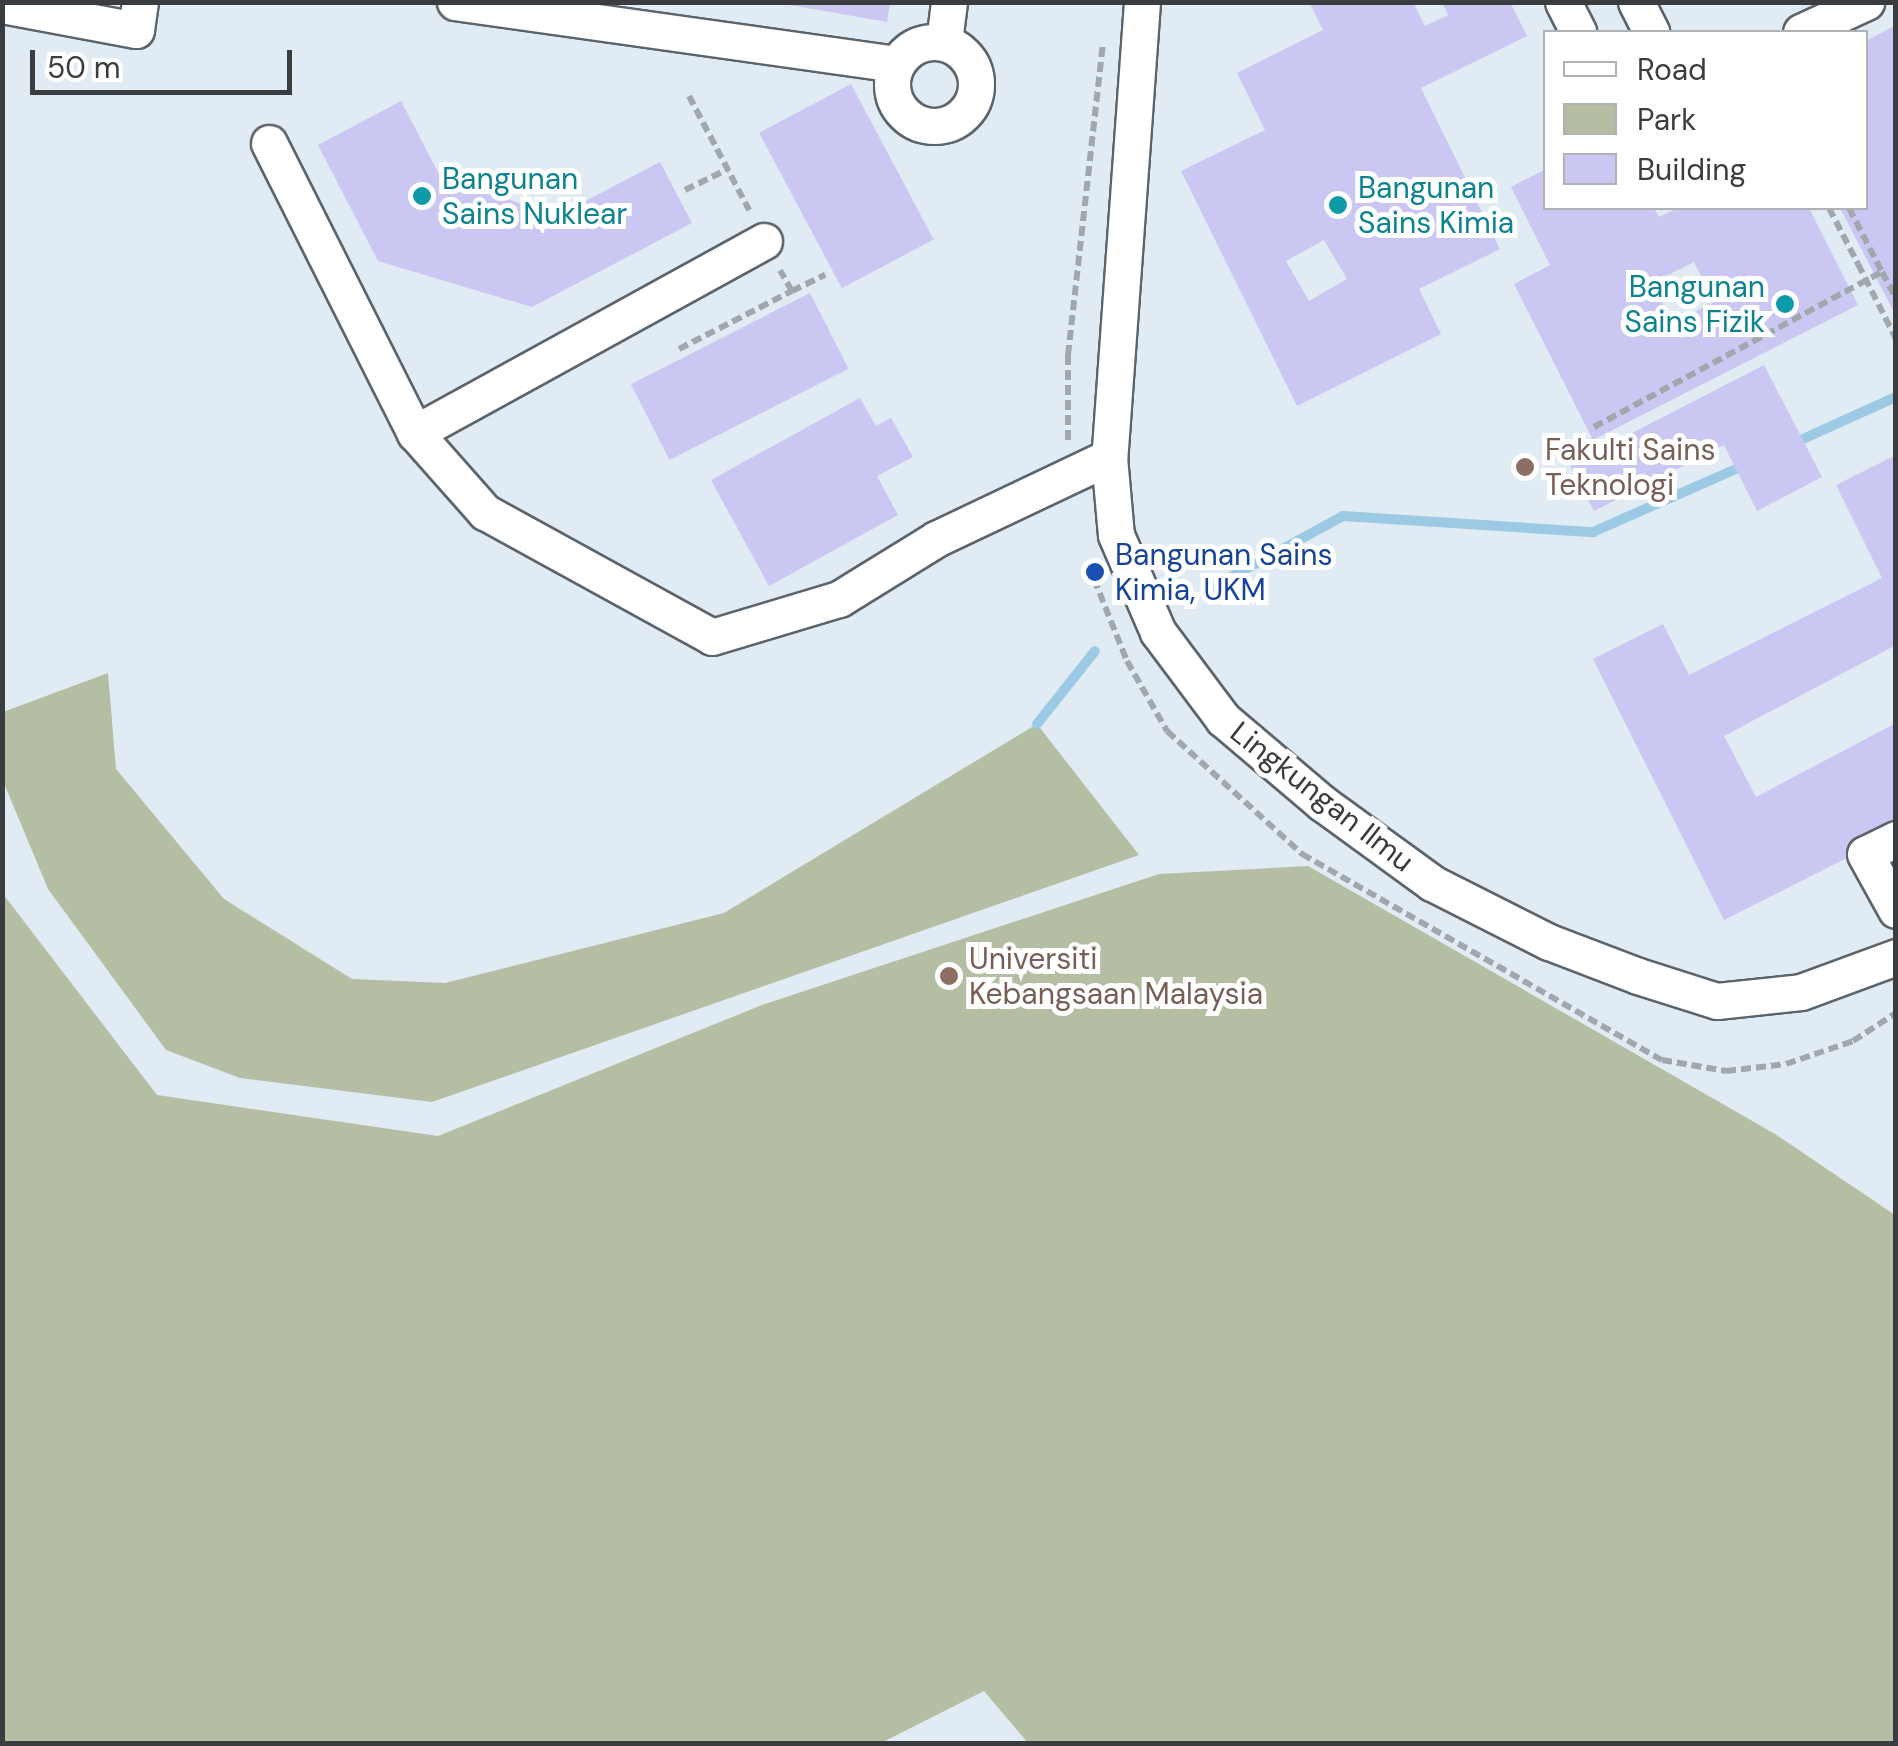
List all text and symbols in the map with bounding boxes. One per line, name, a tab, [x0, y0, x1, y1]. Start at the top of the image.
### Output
scale bar	[35, 30, 298, 92]
legend	[1543, 30, 1868, 210]
text: 50 m	[47, 48, 121, 87]
text: Road	[1637, 50, 1707, 89]
text: Park	[1637, 100, 1696, 139]
text: Building	[1637, 150, 1746, 189]
place label: Bangunan Sains Nuklear	[442, 161, 627, 232]
place label: Bangunan Sains Kimia	[1358, 170, 1514, 240]
marker: Bangunan Sains Nuklear	[411, 185, 433, 207]
marker: Bangunan Sains Kimia	[1327, 194, 1349, 216]
place label: Bangunan Sains Fizik	[1625, 269, 1765, 340]
marker: Bangunan Sains Fizik	[1774, 293, 1796, 315]
place label: Fakulti Sains Teknologi	[1545, 432, 1715, 502]
marker: Fakulti Sains Teknologi	[1514, 456, 1536, 478]
place label: Bangunan Sains Kimia, UKM	[1115, 537, 1332, 608]
marker: Bangunan Sains Kimia, UKM	[1084, 561, 1106, 583]
street label: Lingkungan Ilmu	[1223, 714, 1421, 880]
place label: Universiti Kebangsaan Malaysia	[969, 941, 1263, 1012]
marker: Universiti Kebangsaan Malaysia	[938, 965, 960, 987]

